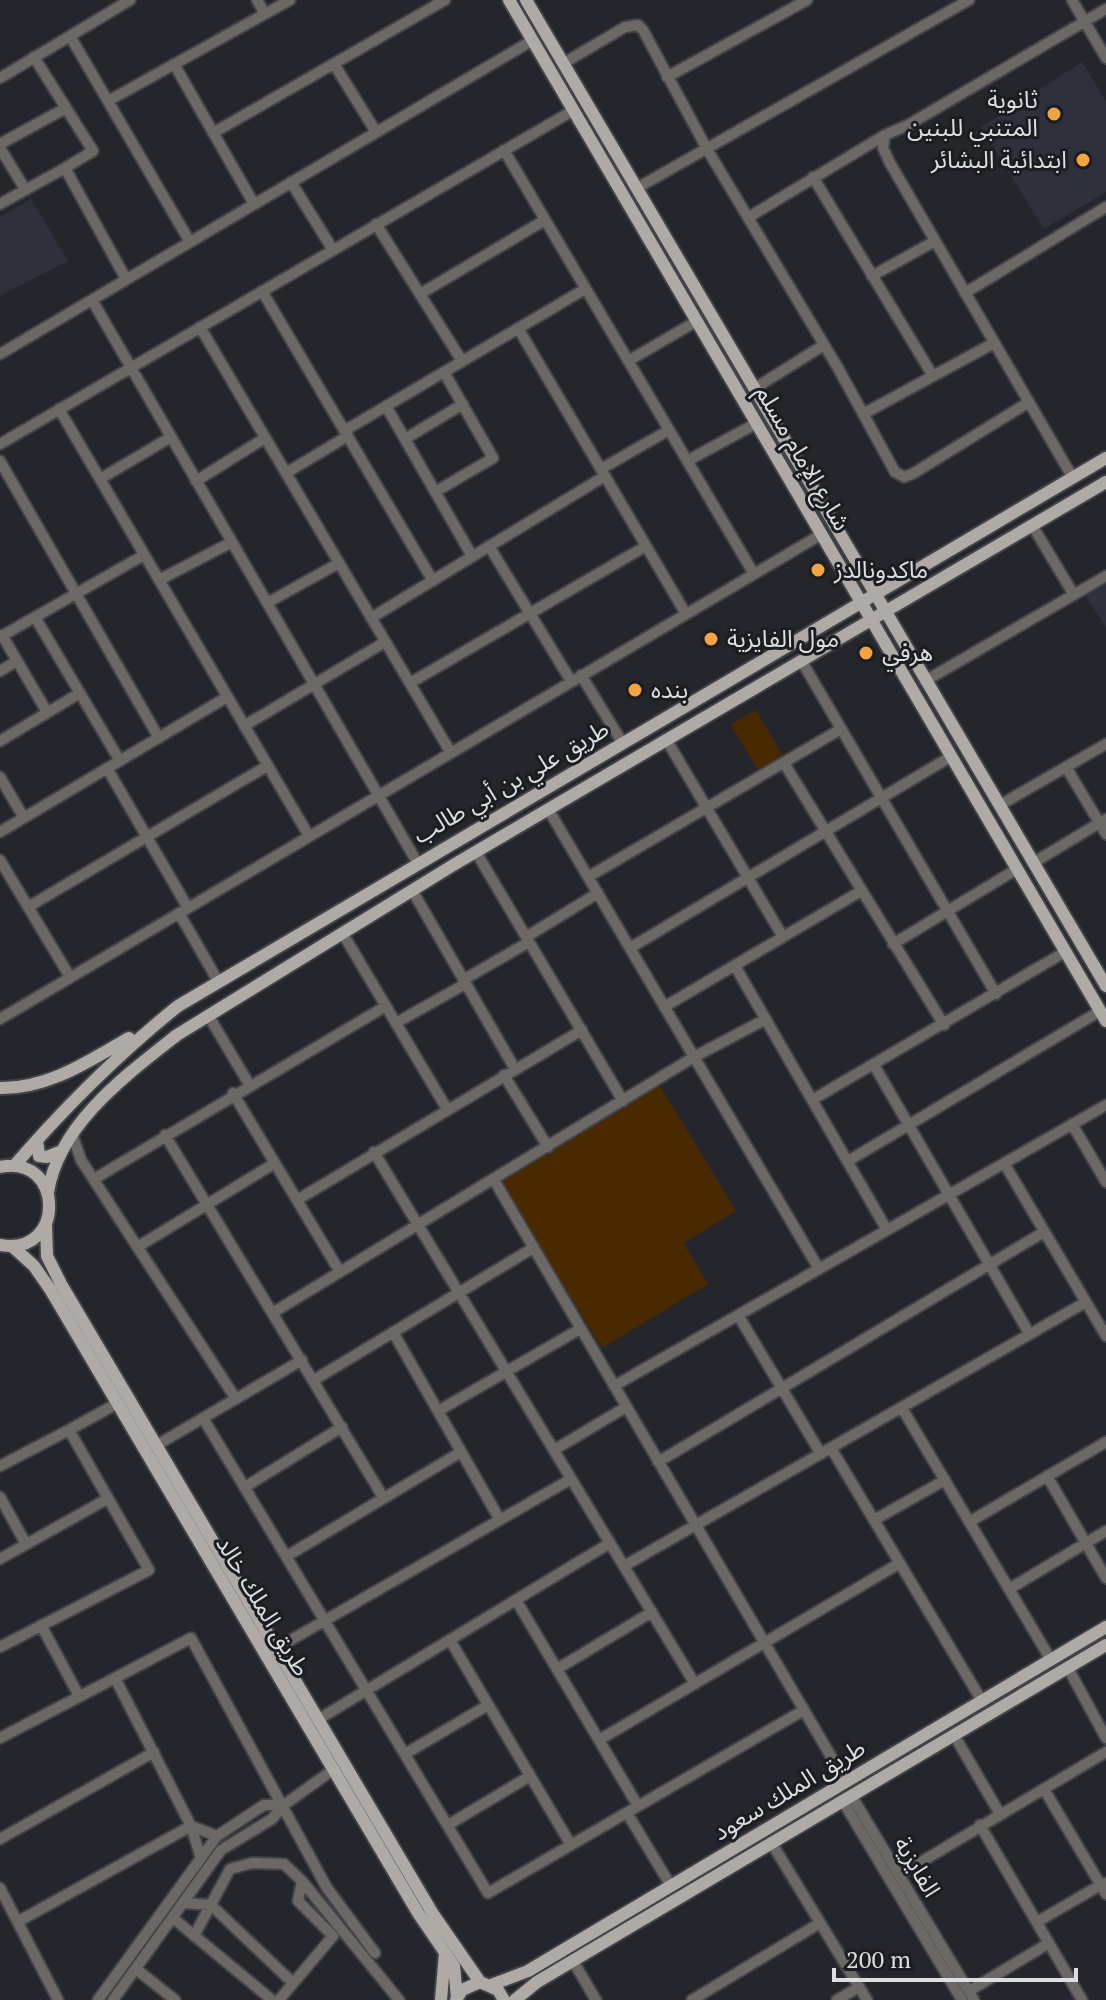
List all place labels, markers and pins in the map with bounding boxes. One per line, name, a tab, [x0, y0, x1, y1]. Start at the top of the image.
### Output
place label: ثانوية المتنبي للبنين	[907, 83, 1038, 147]
marker: ثانوية المتنبي للبنين	[1045, 105, 1063, 123]
place label: ابتدائية البشائر	[930, 143, 1067, 175]
marker: ابتدائية البشائر	[1074, 151, 1092, 169]
place label: ماكدونالدز	[833, 553, 928, 585]
marker: ماكدونالدز	[809, 561, 827, 579]
place label: مول الفايزية	[727, 622, 839, 654]
marker: مول الفايزية	[702, 630, 720, 648]
place label: هرفي	[882, 636, 933, 672]
marker: هرفي	[857, 644, 875, 662]
place label: بنده	[651, 673, 688, 705]
marker: بنده	[626, 681, 644, 699]

